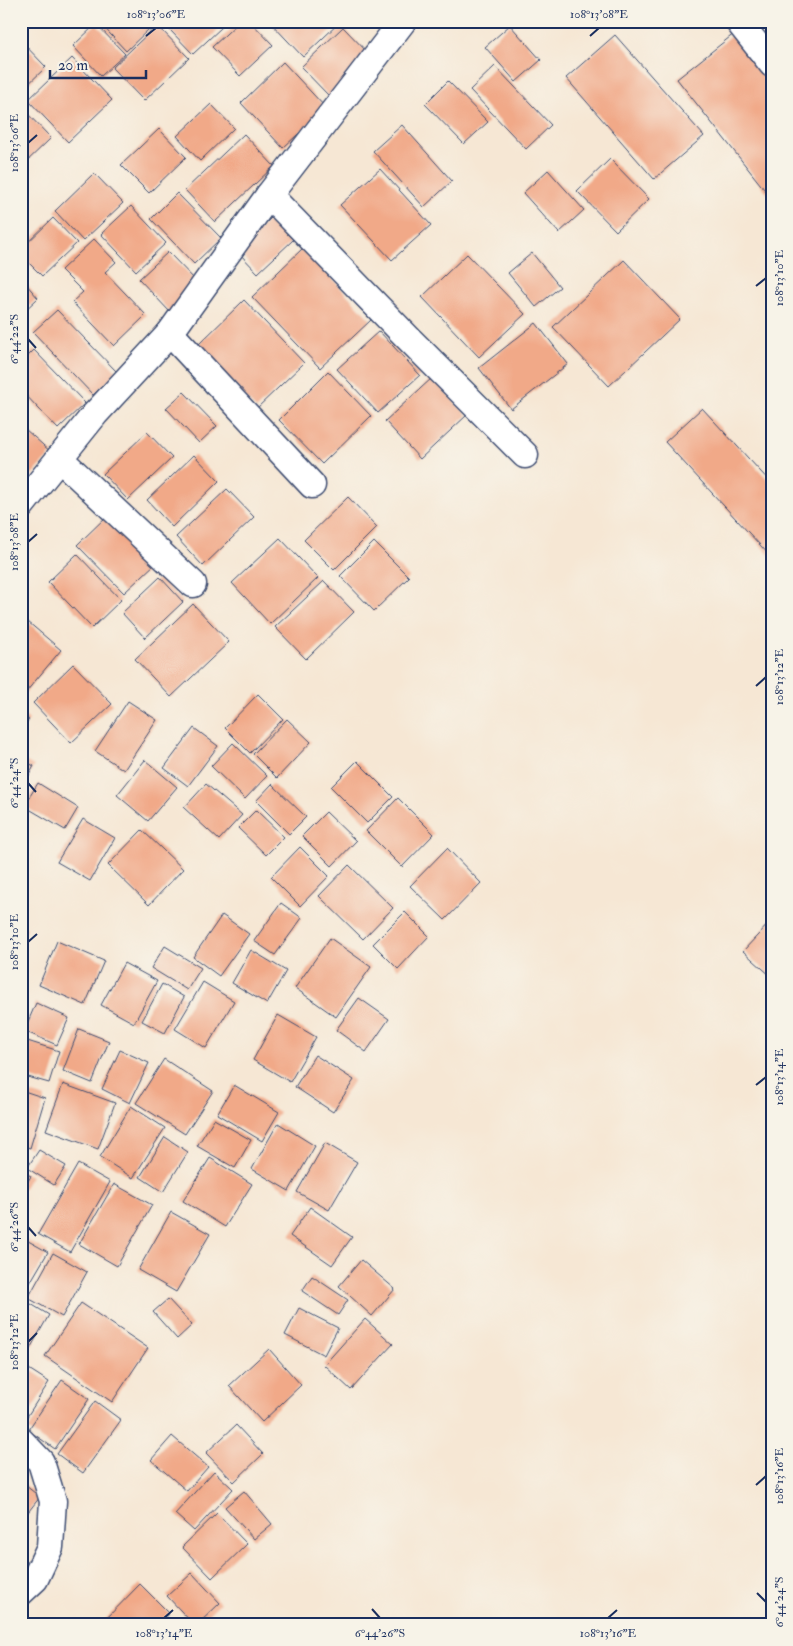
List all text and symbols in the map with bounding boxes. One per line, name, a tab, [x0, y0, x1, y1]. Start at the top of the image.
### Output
text: 108°13'06"E	[127, 7, 185, 22]
text: 108°13'08"E	[570, 7, 628, 22]
scale bar	[50, 48, 146, 80]
text: 20 m	[58, 56, 88, 75]
text: 108°13'06"E	[7, 114, 22, 172]
text: 108°13'10"E	[772, 249, 787, 306]
text: 6°44'22"S	[7, 314, 22, 364]
text: 108°13'08"E	[7, 513, 22, 571]
text: 108°13'12"E	[772, 648, 787, 705]
text: 6°44'24"S	[7, 758, 22, 808]
text: 108°13'10"E	[7, 913, 22, 970]
text: 108°13'14"E	[772, 1048, 787, 1105]
text: 6°44'26"S	[7, 1202, 22, 1252]
text: 108°13'12"E	[7, 1313, 22, 1370]
text: 108°13'16"E	[772, 1447, 787, 1504]
text: 6°44'24"S	[772, 1577, 787, 1627]
text: 108°13'14"E	[136, 1626, 193, 1641]
text: 6°44'26"S	[355, 1626, 405, 1641]
text: 108°13'16"E	[580, 1626, 637, 1641]

